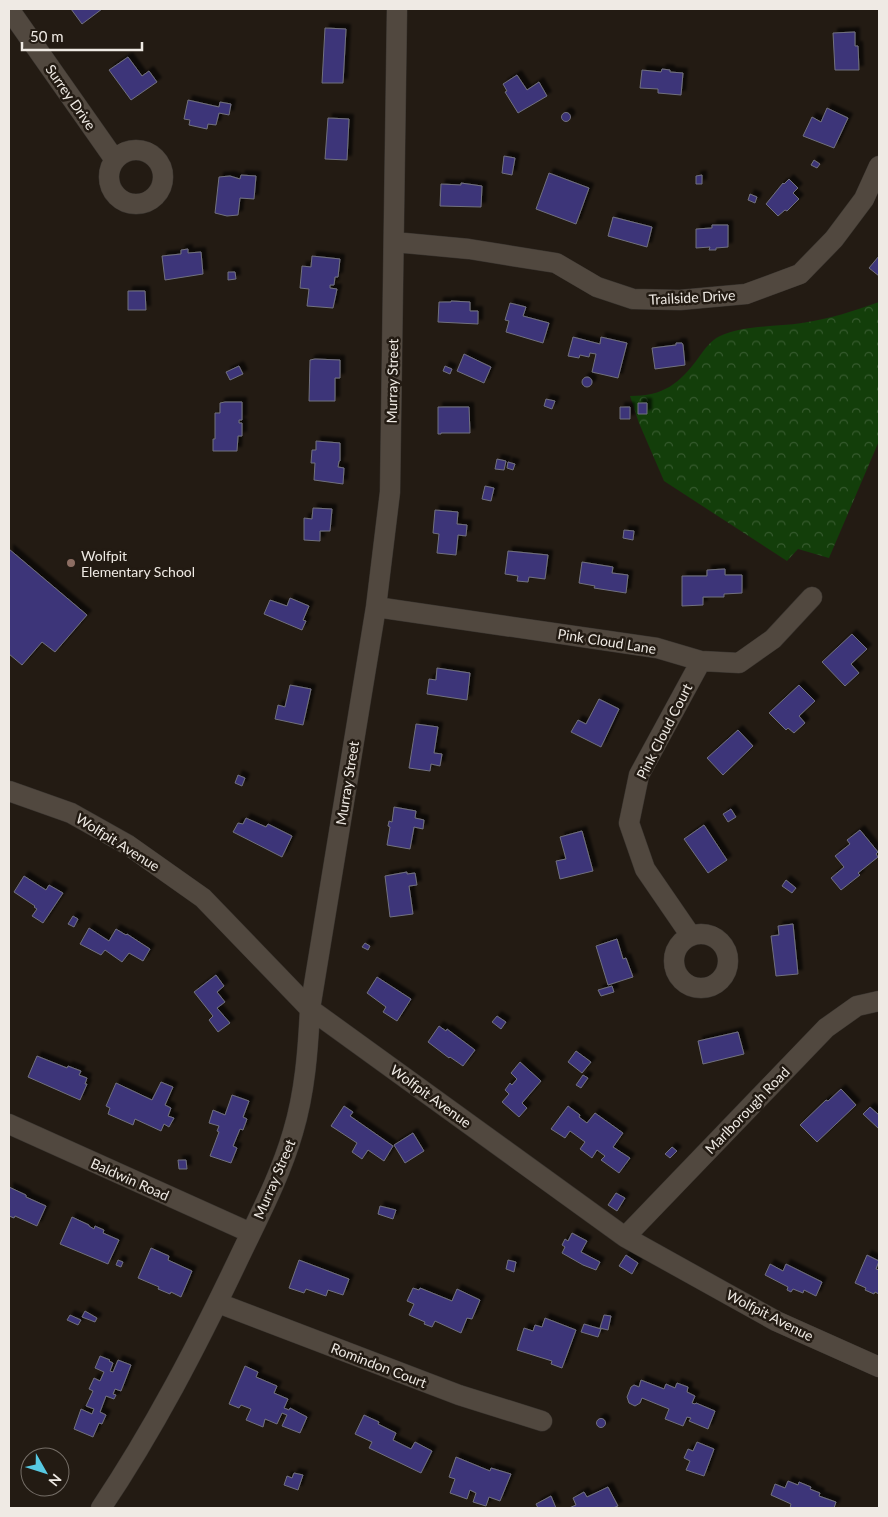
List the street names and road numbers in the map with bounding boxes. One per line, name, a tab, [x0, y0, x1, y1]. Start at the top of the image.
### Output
street label: Surrey Drive	[42, 61, 100, 133]
street label: Trailside Drive	[648, 286, 736, 308]
street label: Murray Street	[383, 338, 401, 424]
street label: Pink Cloud Lane	[557, 625, 657, 657]
street label: Pink Cloud Court	[633, 680, 695, 782]
street label: Murray Street	[332, 740, 362, 826]
street label: Wolfpit Avenue	[73, 809, 163, 875]
street label: Wolfpit Avenue	[387, 1061, 475, 1131]
street label: Marlborough Road	[701, 1063, 793, 1157]
street label: Murray Street	[250, 1137, 298, 1221]
street label: Baldwin Road	[88, 1154, 172, 1204]
street label: Wolfpit Avenue	[724, 1286, 816, 1344]
street label: Romindon Court	[329, 1339, 429, 1391]

